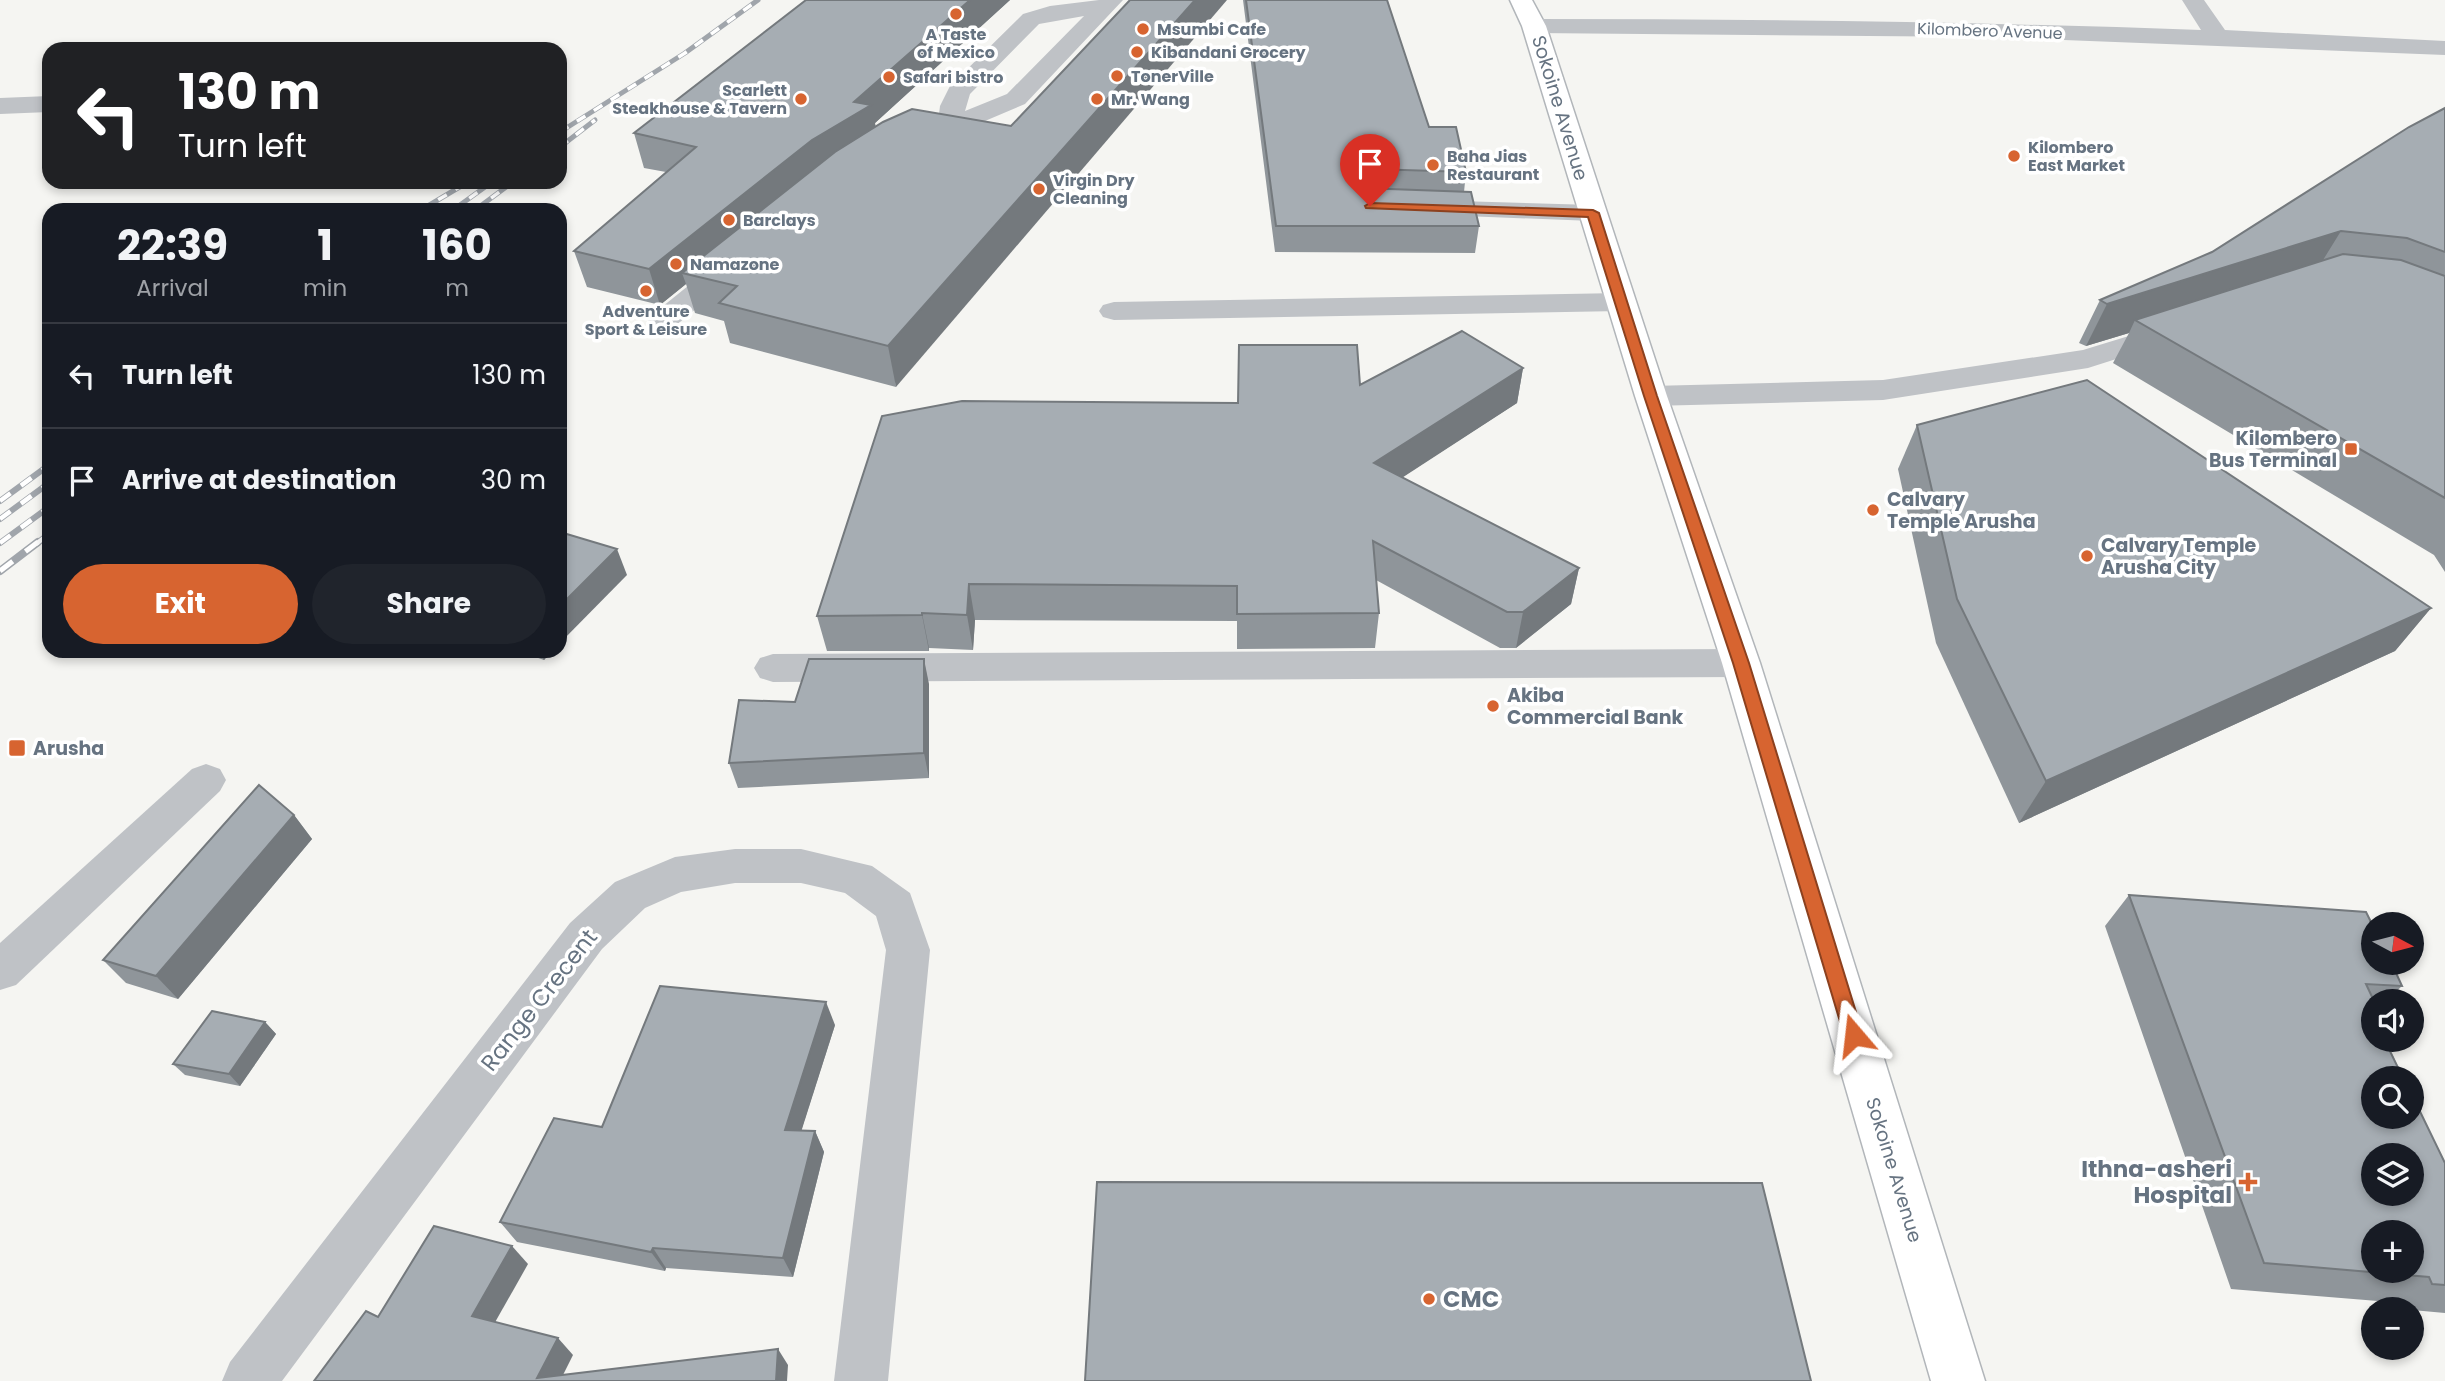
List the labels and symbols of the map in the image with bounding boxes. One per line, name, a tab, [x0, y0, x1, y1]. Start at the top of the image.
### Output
marker: A Taste of Mexico	[948, 6, 964, 22]
street label: Kilombero Avenue	[1917, 17, 2063, 45]
place label: Msumbi Cafe	[1157, 18, 1266, 41]
marker: Msumbi Cafe	[1135, 21, 1151, 37]
place label: A Taste of Mexico	[917, 23, 995, 64]
street label: Sokoine Avenue	[1525, 32, 1595, 184]
place label: Kibandani Grocery	[1151, 41, 1307, 64]
marker: Kibandani Grocery	[1129, 44, 1145, 60]
place label: TonerVille	[1131, 65, 1214, 88]
place label: Safari bistro	[903, 66, 1003, 89]
marker: TonerVille	[1109, 68, 1125, 84]
marker: Safari bistro	[881, 69, 897, 85]
place label: Scarlett Steakhouse & Tavern	[612, 79, 787, 120]
place label: Mr. Wang	[1111, 88, 1190, 111]
marker: Scarlett Steakhouse & Tavern	[793, 91, 809, 107]
marker: Mr. Wang	[1089, 91, 1105, 107]
pin	[1340, 134, 1400, 206]
place label: Kilombero East Market	[2028, 136, 2125, 177]
place label: Baha Jias Restaurant	[1447, 145, 1539, 186]
marker: Kilombero East Market	[2006, 148, 2022, 164]
marker: Baha Jias Restaurant	[1425, 157, 1441, 173]
place label: Virgin Dry Cleaning	[1053, 169, 1135, 210]
marker: Virgin Dry Cleaning	[1031, 181, 1047, 197]
place label: Barclays	[743, 209, 816, 232]
marker: Barclays	[721, 212, 737, 228]
place label: Namazone	[690, 253, 780, 276]
marker: Namazone	[668, 256, 684, 272]
marker: Adventure Sport & Leisure	[638, 283, 654, 299]
place label: Adventure Sport & Leisure	[585, 300, 707, 341]
place label: Kilombero Bus Terminal	[2209, 425, 2337, 474]
marker: Kilombero Bus Terminal	[2343, 441, 2359, 457]
place label: Calvary Temple Arusha	[1887, 486, 2036, 535]
marker: Calvary Temple Arusha	[1865, 502, 1881, 518]
place label: Calvary Temple Arusha City	[2101, 532, 2257, 581]
marker: Calvary Temple Arusha City	[2079, 548, 2095, 564]
place label: Akiba Commercial Bank	[1507, 682, 1684, 731]
marker: Akiba Commercial Bank	[1485, 698, 1501, 714]
place label: Arusha	[33, 735, 104, 762]
marker: Arusha	[7, 738, 27, 758]
north arrow	[2361, 912, 2424, 975]
street label: Range Crecent	[473, 922, 605, 1078]
position arrow	[1817, 998, 1891, 1072]
street label: Sokoine Avenue	[1859, 1094, 1929, 1246]
place label: Ithna-asheri Hospital	[2081, 1153, 2232, 1211]
marker: Ithna-asheri Hospital	[2238, 1172, 2258, 1192]
place label: CMC	[1443, 1283, 1499, 1315]
marker: CMC	[1421, 1291, 1437, 1307]

